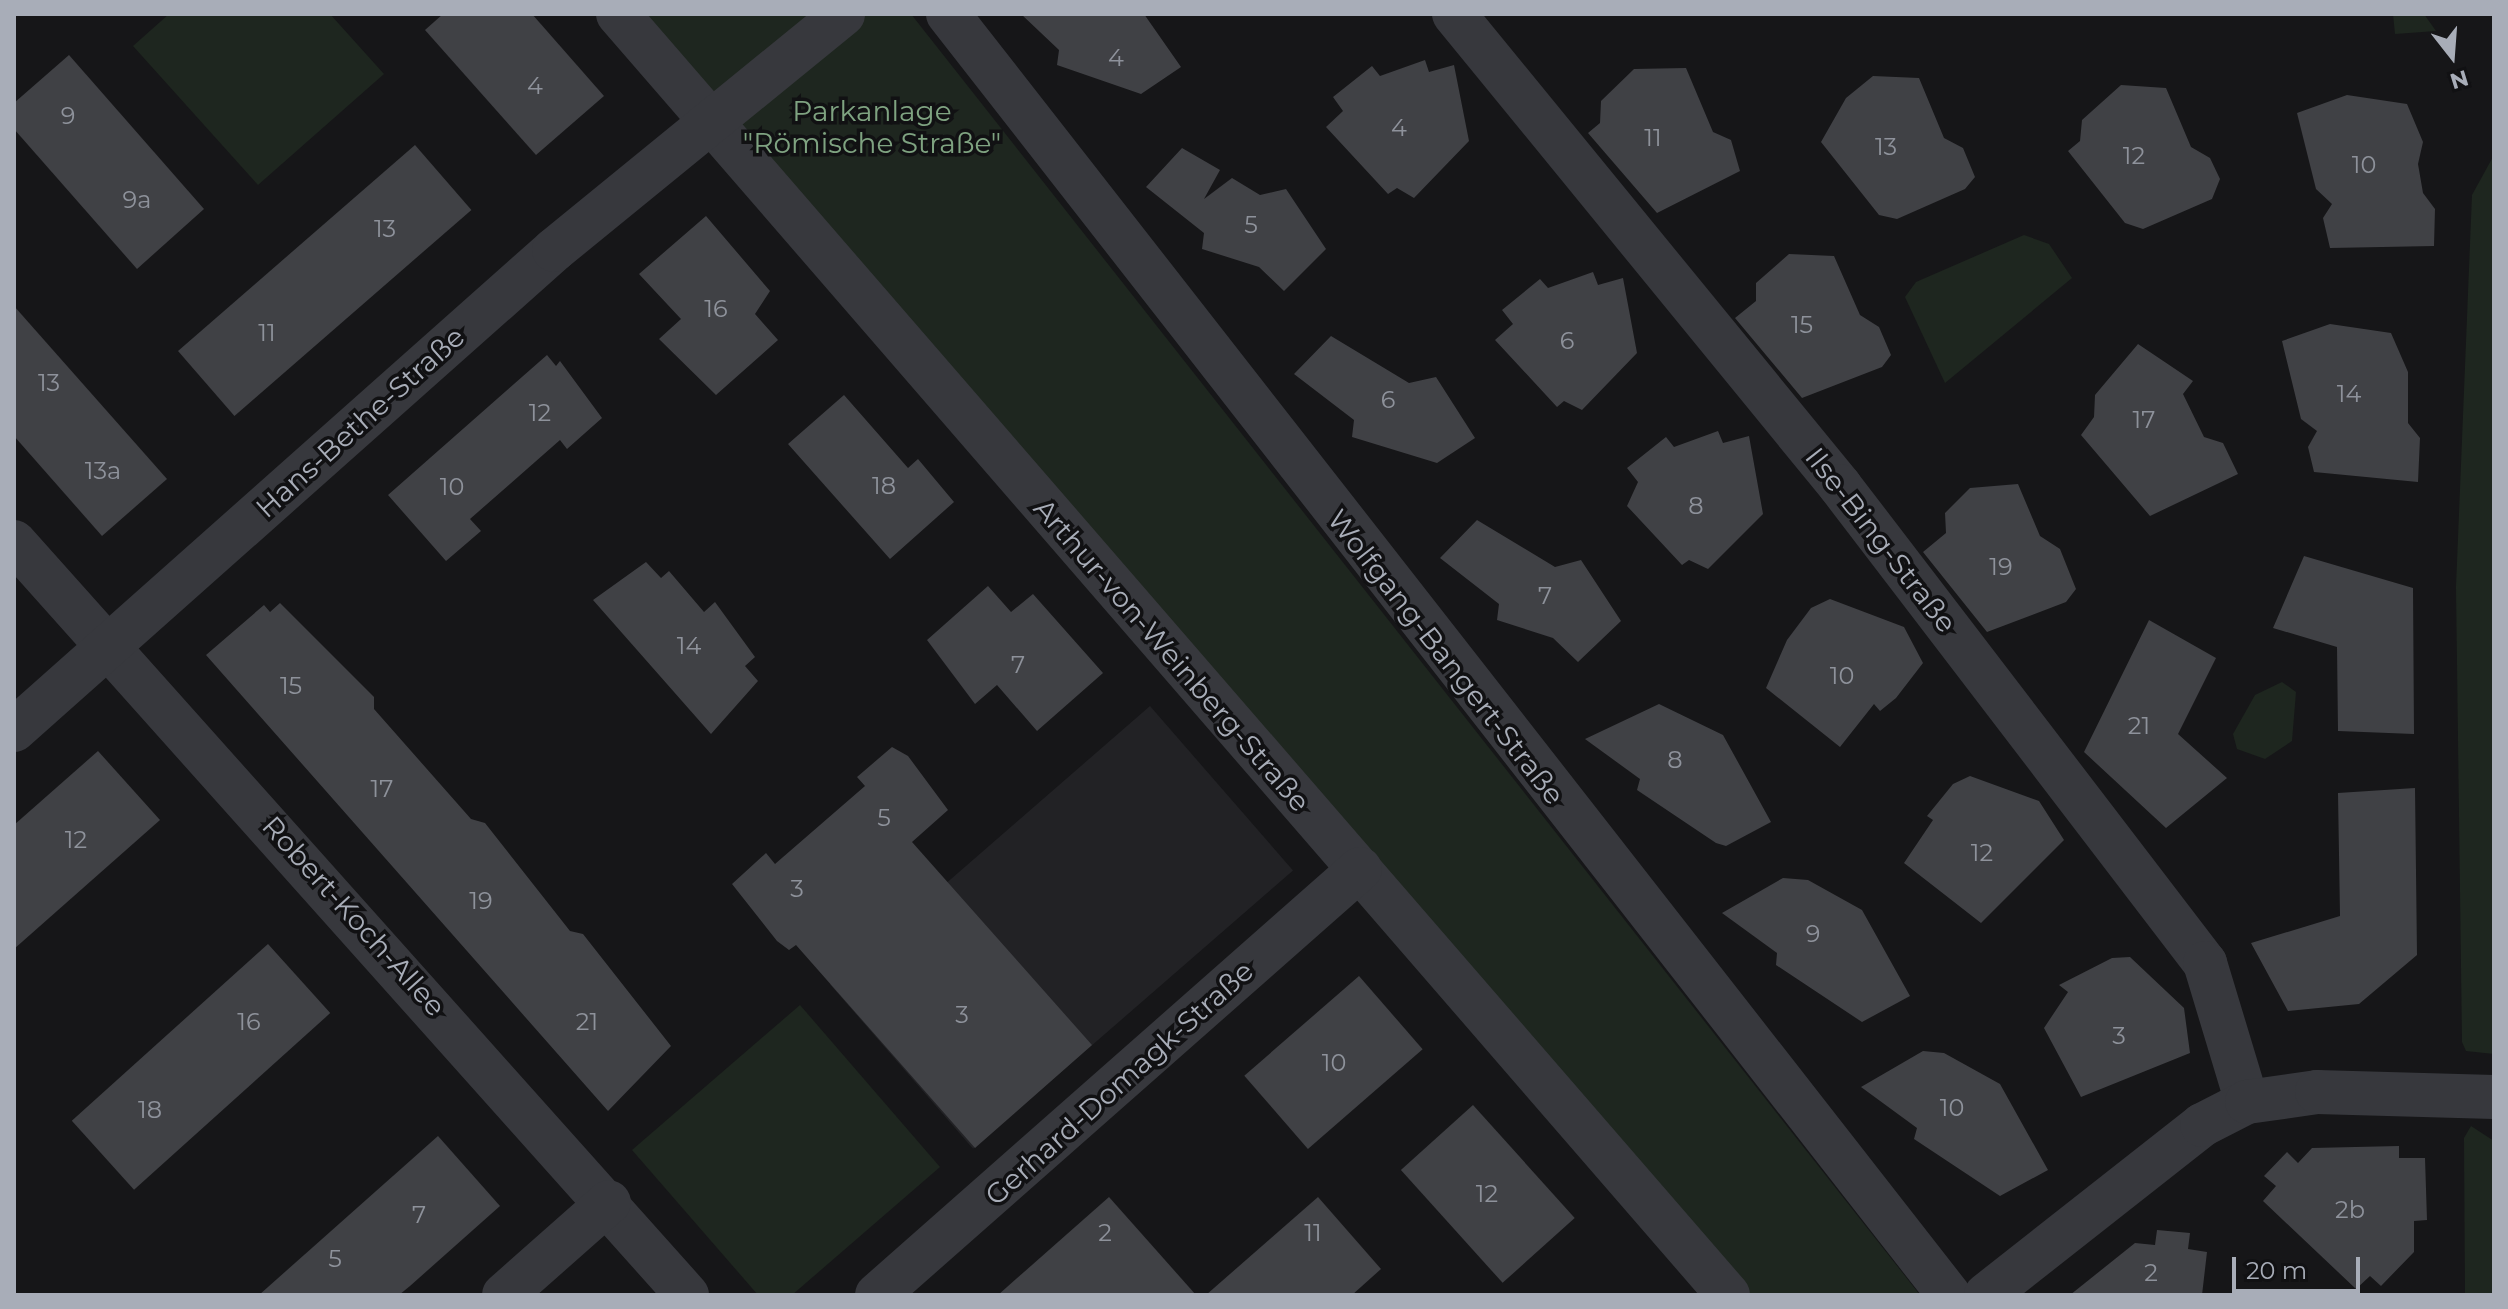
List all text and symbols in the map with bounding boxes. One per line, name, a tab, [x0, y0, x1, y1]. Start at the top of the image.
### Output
north arrow	[2412, 16, 2492, 96]
house number: 4	[1108, 44, 1124, 72]
text: N	[2447, 64, 2472, 95]
house number: 4	[527, 72, 543, 100]
park label: Parkanlage "Römische Straße"	[743, 94, 1001, 160]
house number: 9	[61, 102, 75, 130]
house number: 4	[1391, 114, 1407, 142]
house number: 11	[1644, 124, 1662, 152]
house number: 13	[1875, 133, 1897, 161]
house number: 12	[2123, 142, 2145, 170]
house number: 10	[2352, 151, 2376, 179]
house number: 9a	[123, 186, 151, 214]
house number: 5	[1244, 211, 1258, 239]
house number: 13	[374, 215, 396, 243]
house number: 16	[704, 295, 728, 323]
house number: 15	[1791, 311, 1813, 339]
street label: Hans-Bethe-Straße	[249, 319, 471, 525]
house number: 11	[258, 319, 276, 347]
house number: 6	[1560, 327, 1574, 355]
house number: 13	[38, 369, 60, 397]
house number: 14	[2337, 380, 2361, 408]
house number: 6	[1381, 386, 1395, 414]
house number: 12	[529, 399, 551, 427]
house number: 17	[2133, 406, 2155, 434]
street label: Ilse-Bing-Straße	[1798, 441, 1964, 639]
house number: 13a	[85, 457, 121, 485]
house number: 18	[872, 472, 896, 500]
house number: 10	[440, 473, 464, 501]
street label: Arthur-von-Weinberg-Straße	[1027, 492, 1317, 818]
house number: 8	[1688, 492, 1704, 520]
street label: Wolfgang-Bangert-Straße	[1320, 503, 1572, 811]
house number: 19	[1989, 553, 2013, 581]
house number: 7	[1538, 582, 1552, 610]
house number: 14	[677, 632, 701, 660]
house number: 7	[1011, 651, 1025, 679]
house number: 10	[1830, 662, 1854, 690]
house number: 15	[280, 672, 302, 700]
house number: 21	[2128, 712, 2150, 740]
house number: 8	[1667, 746, 1683, 774]
house number: 17	[371, 775, 393, 803]
house number: 5	[877, 804, 891, 832]
street label: Robert-Koch-Allee	[255, 809, 453, 1023]
house number: 12	[65, 826, 87, 854]
house number: 12	[1971, 839, 1993, 867]
house number: 3	[790, 875, 804, 903]
house number: 19	[469, 887, 493, 915]
house number: 9	[1806, 920, 1820, 948]
street label: Gerhard-Domagk-Straße	[978, 954, 1260, 1212]
house number: 3	[955, 1001, 969, 1029]
house number: 16	[237, 1008, 261, 1036]
house number: 21	[576, 1008, 598, 1036]
house number: 3	[2112, 1022, 2126, 1050]
house number: 10	[1322, 1049, 1346, 1077]
house number: 10	[1940, 1094, 1964, 1122]
house number: 18	[138, 1096, 162, 1124]
house number: 12	[1476, 1180, 1498, 1208]
house number: 2b	[2335, 1196, 2365, 1224]
house number: 7	[412, 1201, 426, 1229]
house number: 2	[1098, 1219, 1112, 1247]
house number: 11	[1304, 1219, 1322, 1247]
scale bar	[2236, 1241, 2364, 1291]
house number: 5	[328, 1245, 342, 1273]
text: 20 m	[2246, 1256, 2307, 1285]
house number: 2	[2144, 1259, 2158, 1287]

